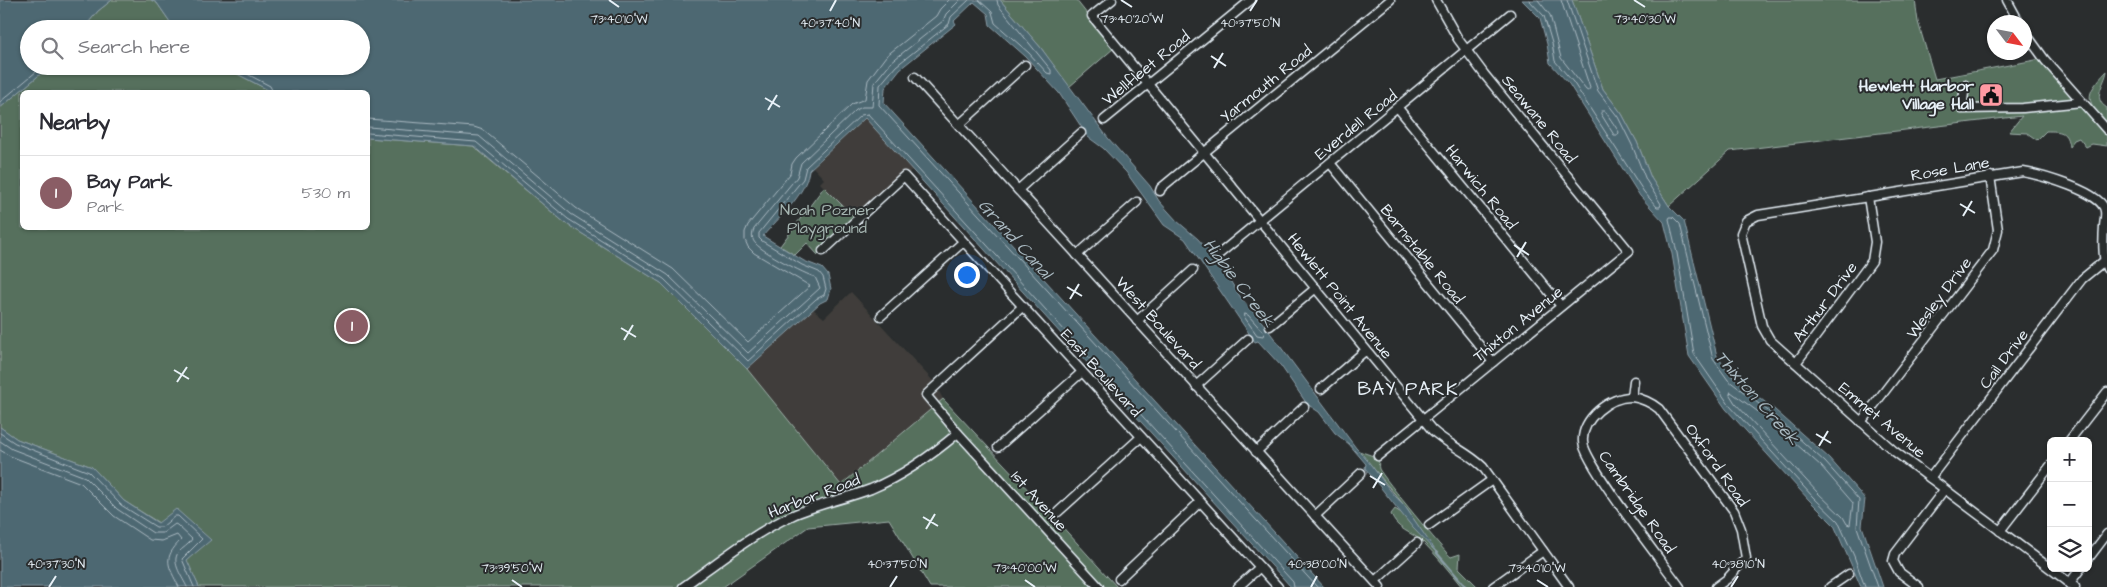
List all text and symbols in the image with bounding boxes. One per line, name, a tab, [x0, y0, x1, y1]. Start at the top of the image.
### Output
text: 73°40'10"W	[590, 11, 648, 28]
text: 73°40'20"W	[1101, 11, 1164, 28]
text: 73°40'30"W	[1614, 11, 1677, 28]
text: 40°37'40"N	[800, 15, 860, 32]
text: 40°37'50"N	[1220, 15, 1281, 32]
north arrow	[1987, 15, 2032, 60]
search box	[20, 20, 370, 75]
street label: Wellfleet Road	[1097, 26, 1195, 110]
icon: search	[38, 34, 66, 62]
text: Search here	[78, 34, 190, 61]
street label: Yarmouth Road	[1215, 40, 1317, 128]
street label: Seawane Road	[1496, 70, 1582, 168]
place label: Hewlett Harbor Village Hall	[1859, 75, 1974, 117]
public building icon: Hewlett Harbor Village Hall	[1978, 82, 2004, 108]
street label: Everdell Road	[1310, 85, 1402, 165]
text: Nearby	[40, 108, 110, 137]
street label: Harwich Road	[1440, 140, 1522, 234]
street label: Rose Lane	[1909, 151, 1991, 187]
text: Bay Park	[87, 169, 172, 196]
text: 1	[55, 182, 57, 204]
text: 530 m	[302, 182, 350, 204]
water label: Grand Canal	[972, 194, 1059, 286]
text: Park	[87, 196, 124, 218]
park label: Noah Pozner Playground	[780, 199, 874, 240]
street label: Barnstable Road	[1375, 200, 1469, 308]
street label: Hewlett Point Avenue	[1282, 228, 1398, 364]
water label: Higbie Creek	[1196, 233, 1281, 334]
street label: Wesley Drive	[1901, 253, 1978, 344]
street label: Arthur Drive	[1788, 257, 1863, 347]
your location	[954, 262, 980, 288]
street label: West Boulevard	[1110, 272, 1206, 374]
street label: Thixton Avenue	[1468, 281, 1568, 367]
pin: 1	[336, 307, 368, 345]
street label: East Boulevard	[1055, 324, 1147, 422]
street label: Cail Drive	[1974, 324, 2034, 393]
water label: Thixton Creek	[1709, 345, 1806, 451]
district label: BAY PARK	[1358, 376, 1458, 403]
street label: Emmet Avenue	[1834, 377, 1931, 463]
street label: Oxford Road	[1680, 419, 1754, 511]
map controls	[2047, 437, 2092, 572]
button: +	[2047, 437, 2092, 482]
street label: Cambridge Road	[1593, 446, 1681, 558]
street label: 1st Avenue	[1006, 466, 1072, 536]
street label: Harbor Road	[765, 468, 863, 524]
button: −	[2047, 482, 2092, 527]
button: layers	[2047, 527, 2092, 572]
text: 40°37'30"N	[27, 556, 85, 573]
text: 40°37'50"N	[867, 556, 928, 573]
text: 40°38'00"N	[1287, 556, 1347, 573]
text: 40°38'10"N	[1711, 556, 1765, 573]
text: 73°39'50"W	[481, 560, 543, 577]
text: 73°40'00"W	[993, 560, 1057, 577]
text: 73°40'10"W	[1508, 560, 1566, 577]

